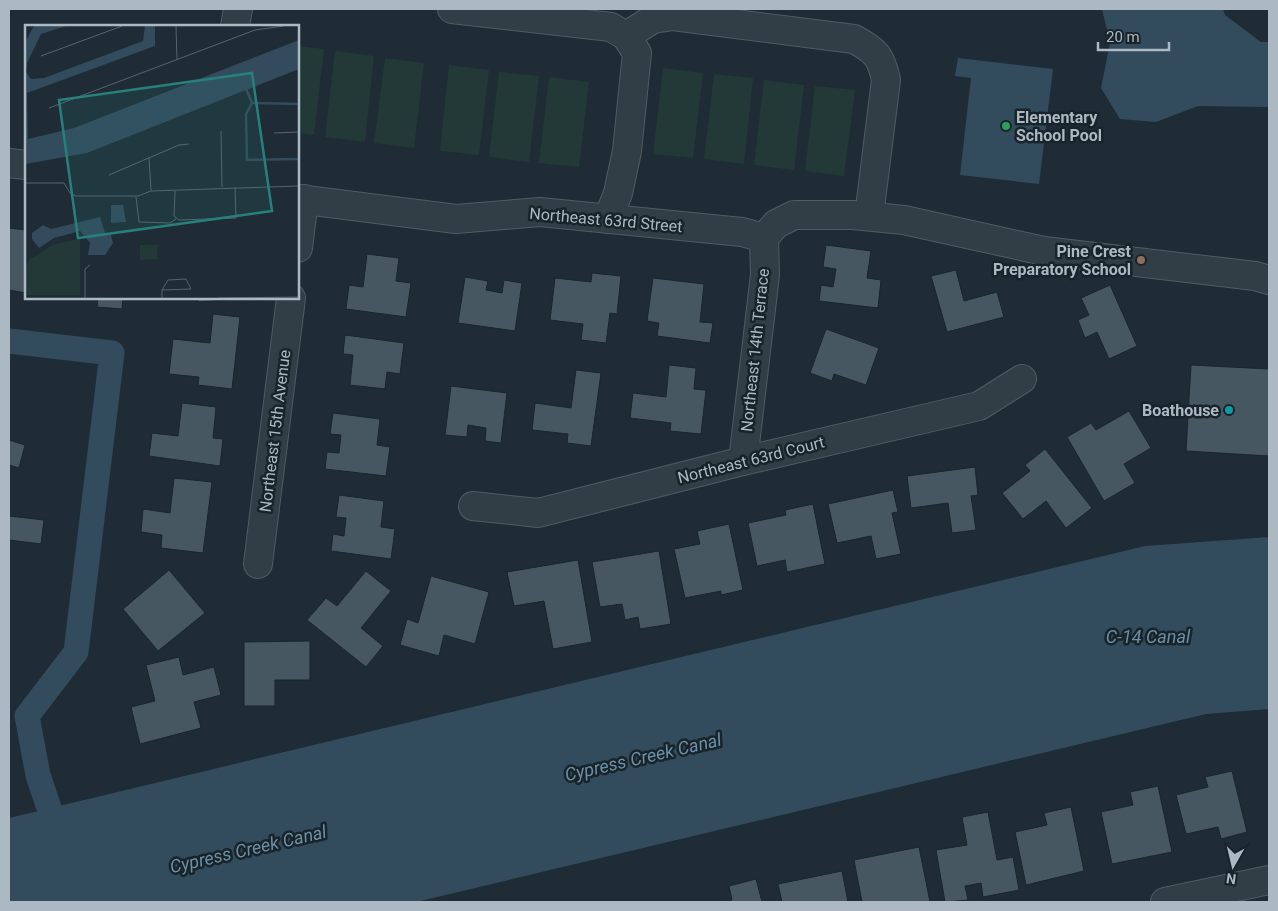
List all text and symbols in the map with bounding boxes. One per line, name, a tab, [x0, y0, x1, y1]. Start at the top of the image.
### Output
scale bar	[1098, 20, 1169, 52]
inset map	[25, 25, 299, 299]
text: 20 m	[1106, 28, 1140, 46]
place label: Elementary School Pool	[1016, 108, 1102, 145]
marker: Elementary School Pool	[1000, 120, 1012, 132]
street label: Northeast 63rd Street	[529, 204, 683, 236]
place label: Pine Crest Preparatory School	[993, 242, 1132, 279]
marker: Pine Crest Preparatory School	[1135, 254, 1147, 266]
street label: Northeast 14th Terrace	[737, 267, 773, 433]
street label: Northeast 15th Avenue	[256, 349, 294, 513]
place label: Boathouse	[1142, 401, 1219, 420]
marker: Boathouse	[1223, 404, 1235, 416]
street label: Northeast 63rd Court	[676, 433, 826, 487]
water label: C-14 Canal	[1106, 626, 1191, 647]
water label: Cypress Creek Canal	[563, 729, 724, 785]
water label: Cypress Creek Canal	[168, 821, 329, 877]
north arrow	[1208, 841, 1258, 891]
text: N	[1225, 870, 1237, 887]

